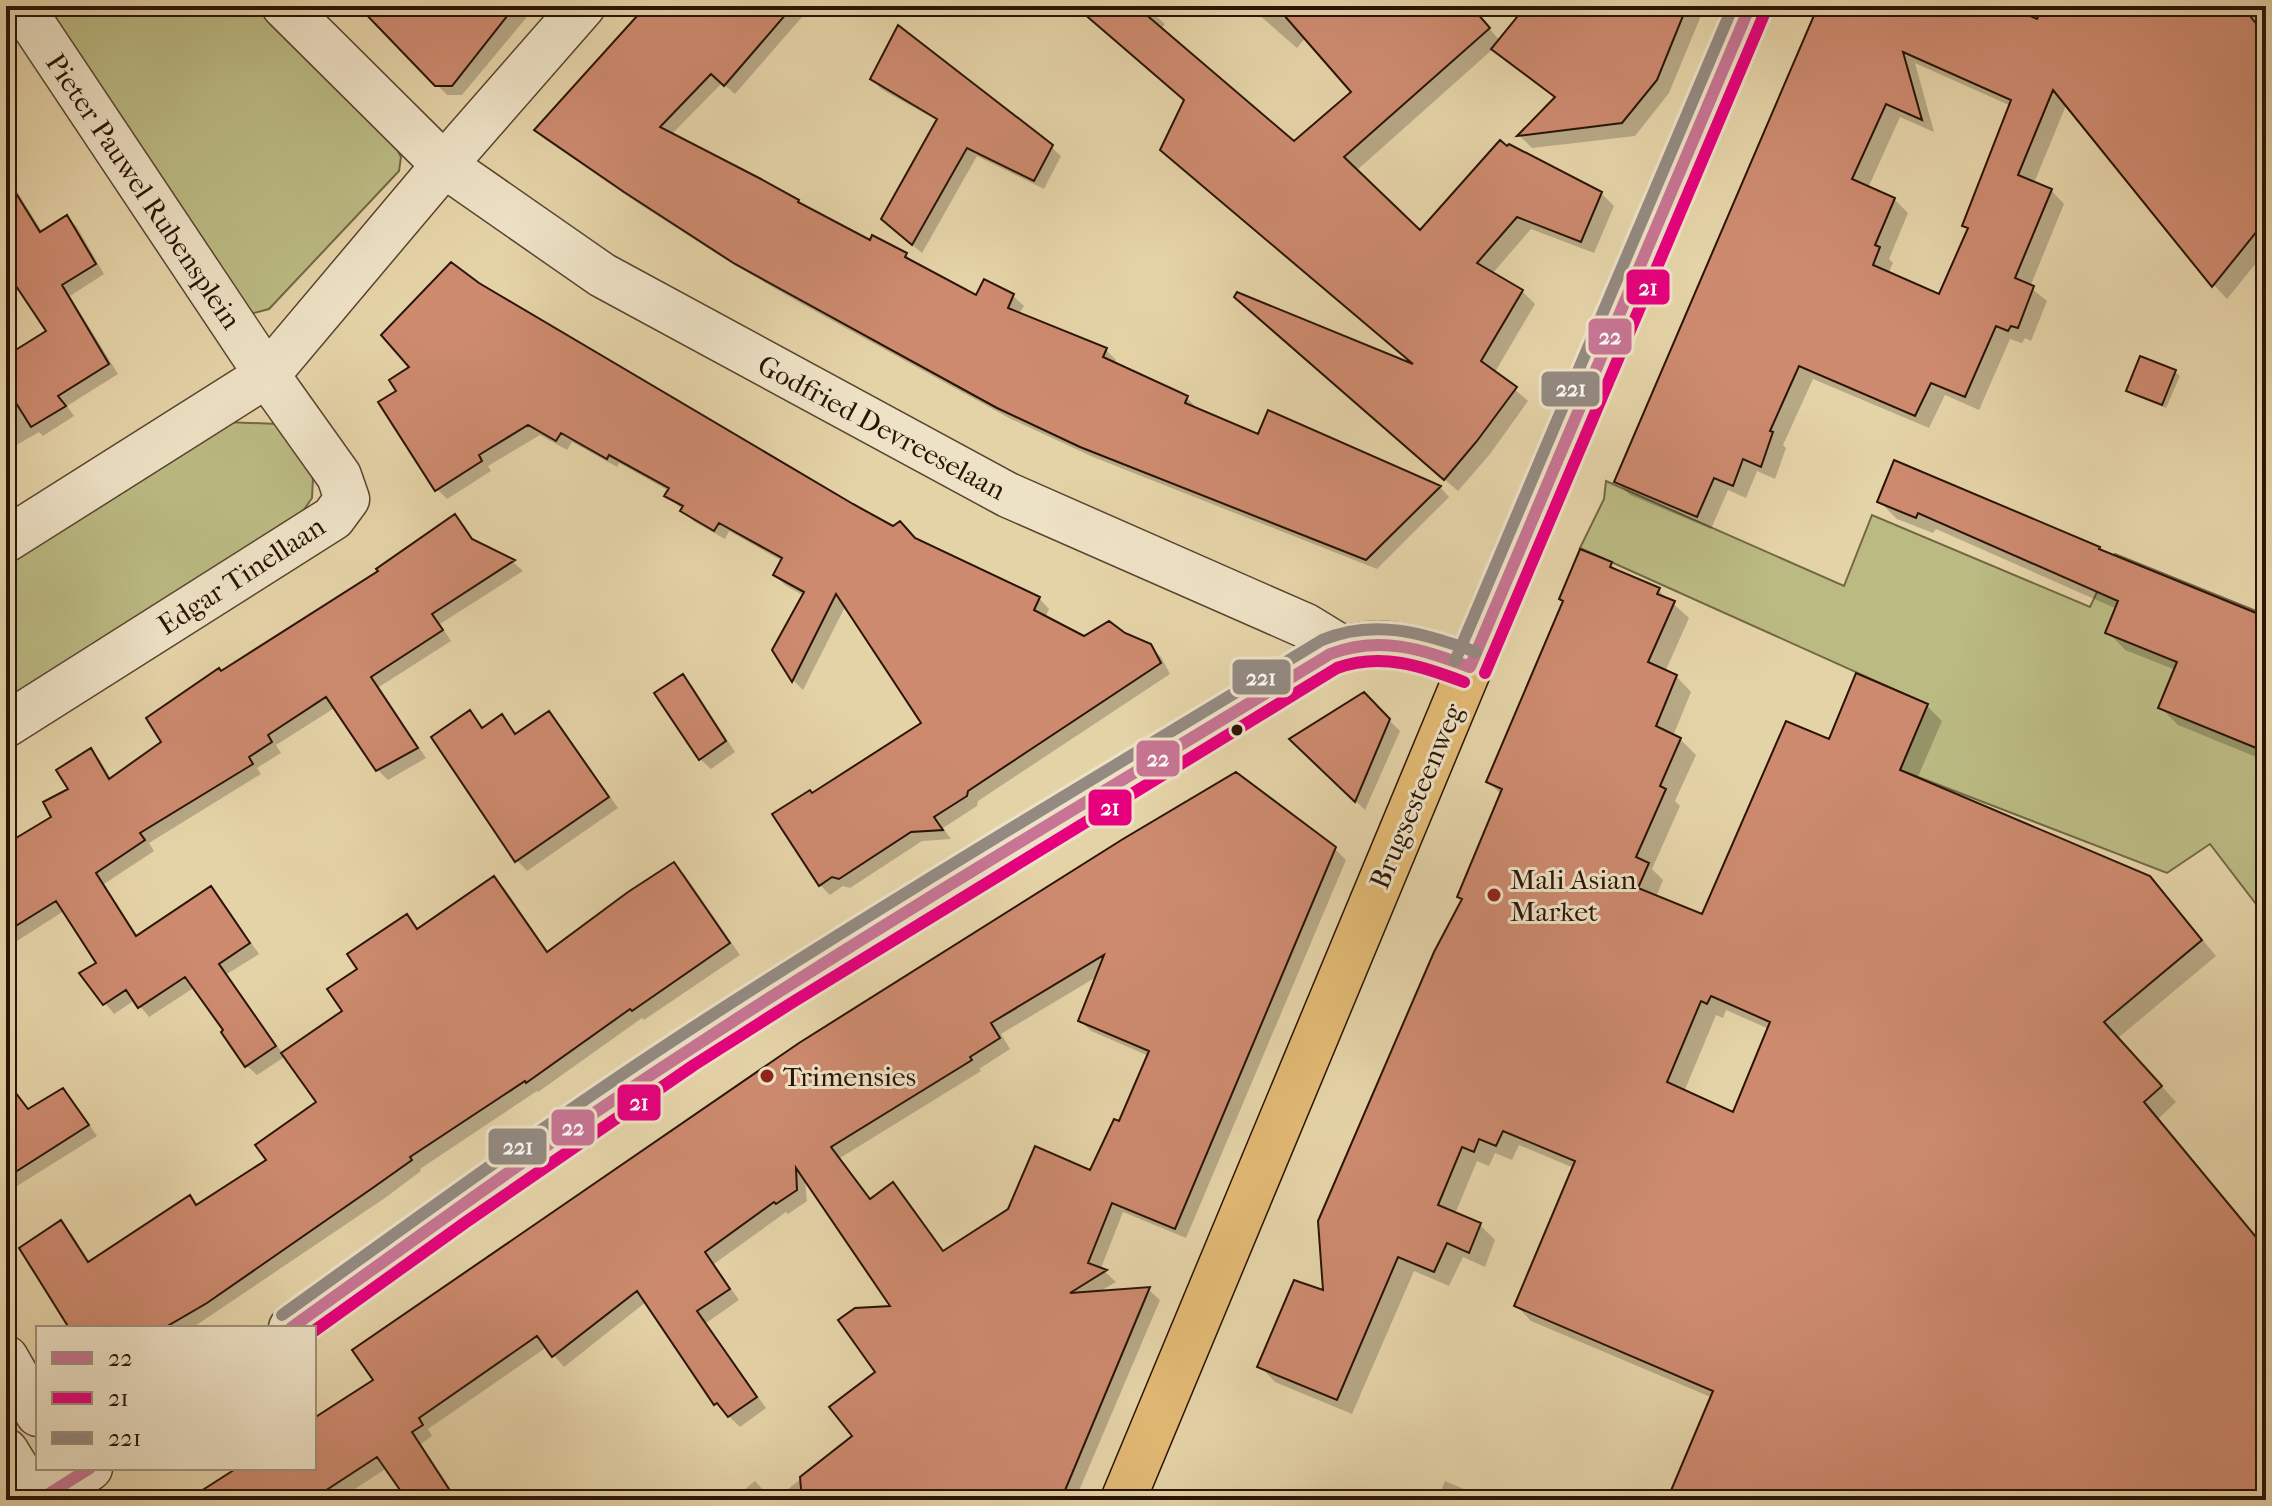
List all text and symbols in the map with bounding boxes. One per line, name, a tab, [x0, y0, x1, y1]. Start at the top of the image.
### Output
street label: Pieter Pauwel Rubensplein	[39, 47, 248, 335]
line badge: 21	[1625, 268, 1671, 306]
text: 21	[1638, 275, 1658, 301]
line badge: 22	[1587, 317, 1633, 356]
text: 22	[1599, 324, 1621, 350]
street label: Godfried Devreeselaan	[752, 348, 1011, 507]
line badge: 221	[1540, 370, 1601, 408]
text: 221	[1556, 376, 1586, 402]
street label: Edgar Tinellaan	[152, 509, 331, 642]
line badge: 221	[1231, 658, 1292, 696]
text: 221	[1246, 665, 1276, 691]
street label: Brugsesteenweg	[1363, 698, 1471, 894]
unlabelled marker	[1229, 722, 1245, 738]
line badge: 22	[1135, 739, 1181, 778]
text: 22	[1147, 746, 1169, 772]
line badge: 21	[1087, 788, 1133, 827]
text: 21	[1100, 795, 1120, 821]
place label: Mali Asian Market	[1510, 863, 1637, 928]
marker: Mali Asian Market	[1485, 886, 1503, 904]
place label: Trimensies	[783, 1060, 916, 1093]
marker: Trimensies	[758, 1067, 776, 1085]
line badge: 21	[616, 1083, 662, 1122]
text: 21	[629, 1090, 649, 1116]
line badge: 22	[550, 1108, 596, 1147]
text: 22	[562, 1115, 584, 1141]
line badge: 221	[487, 1127, 548, 1166]
text: 221	[503, 1134, 533, 1160]
legend	[36, 1326, 316, 1470]
text: 22	[108, 1344, 133, 1372]
text: 21	[108, 1384, 129, 1412]
text: 221	[108, 1424, 141, 1452]

